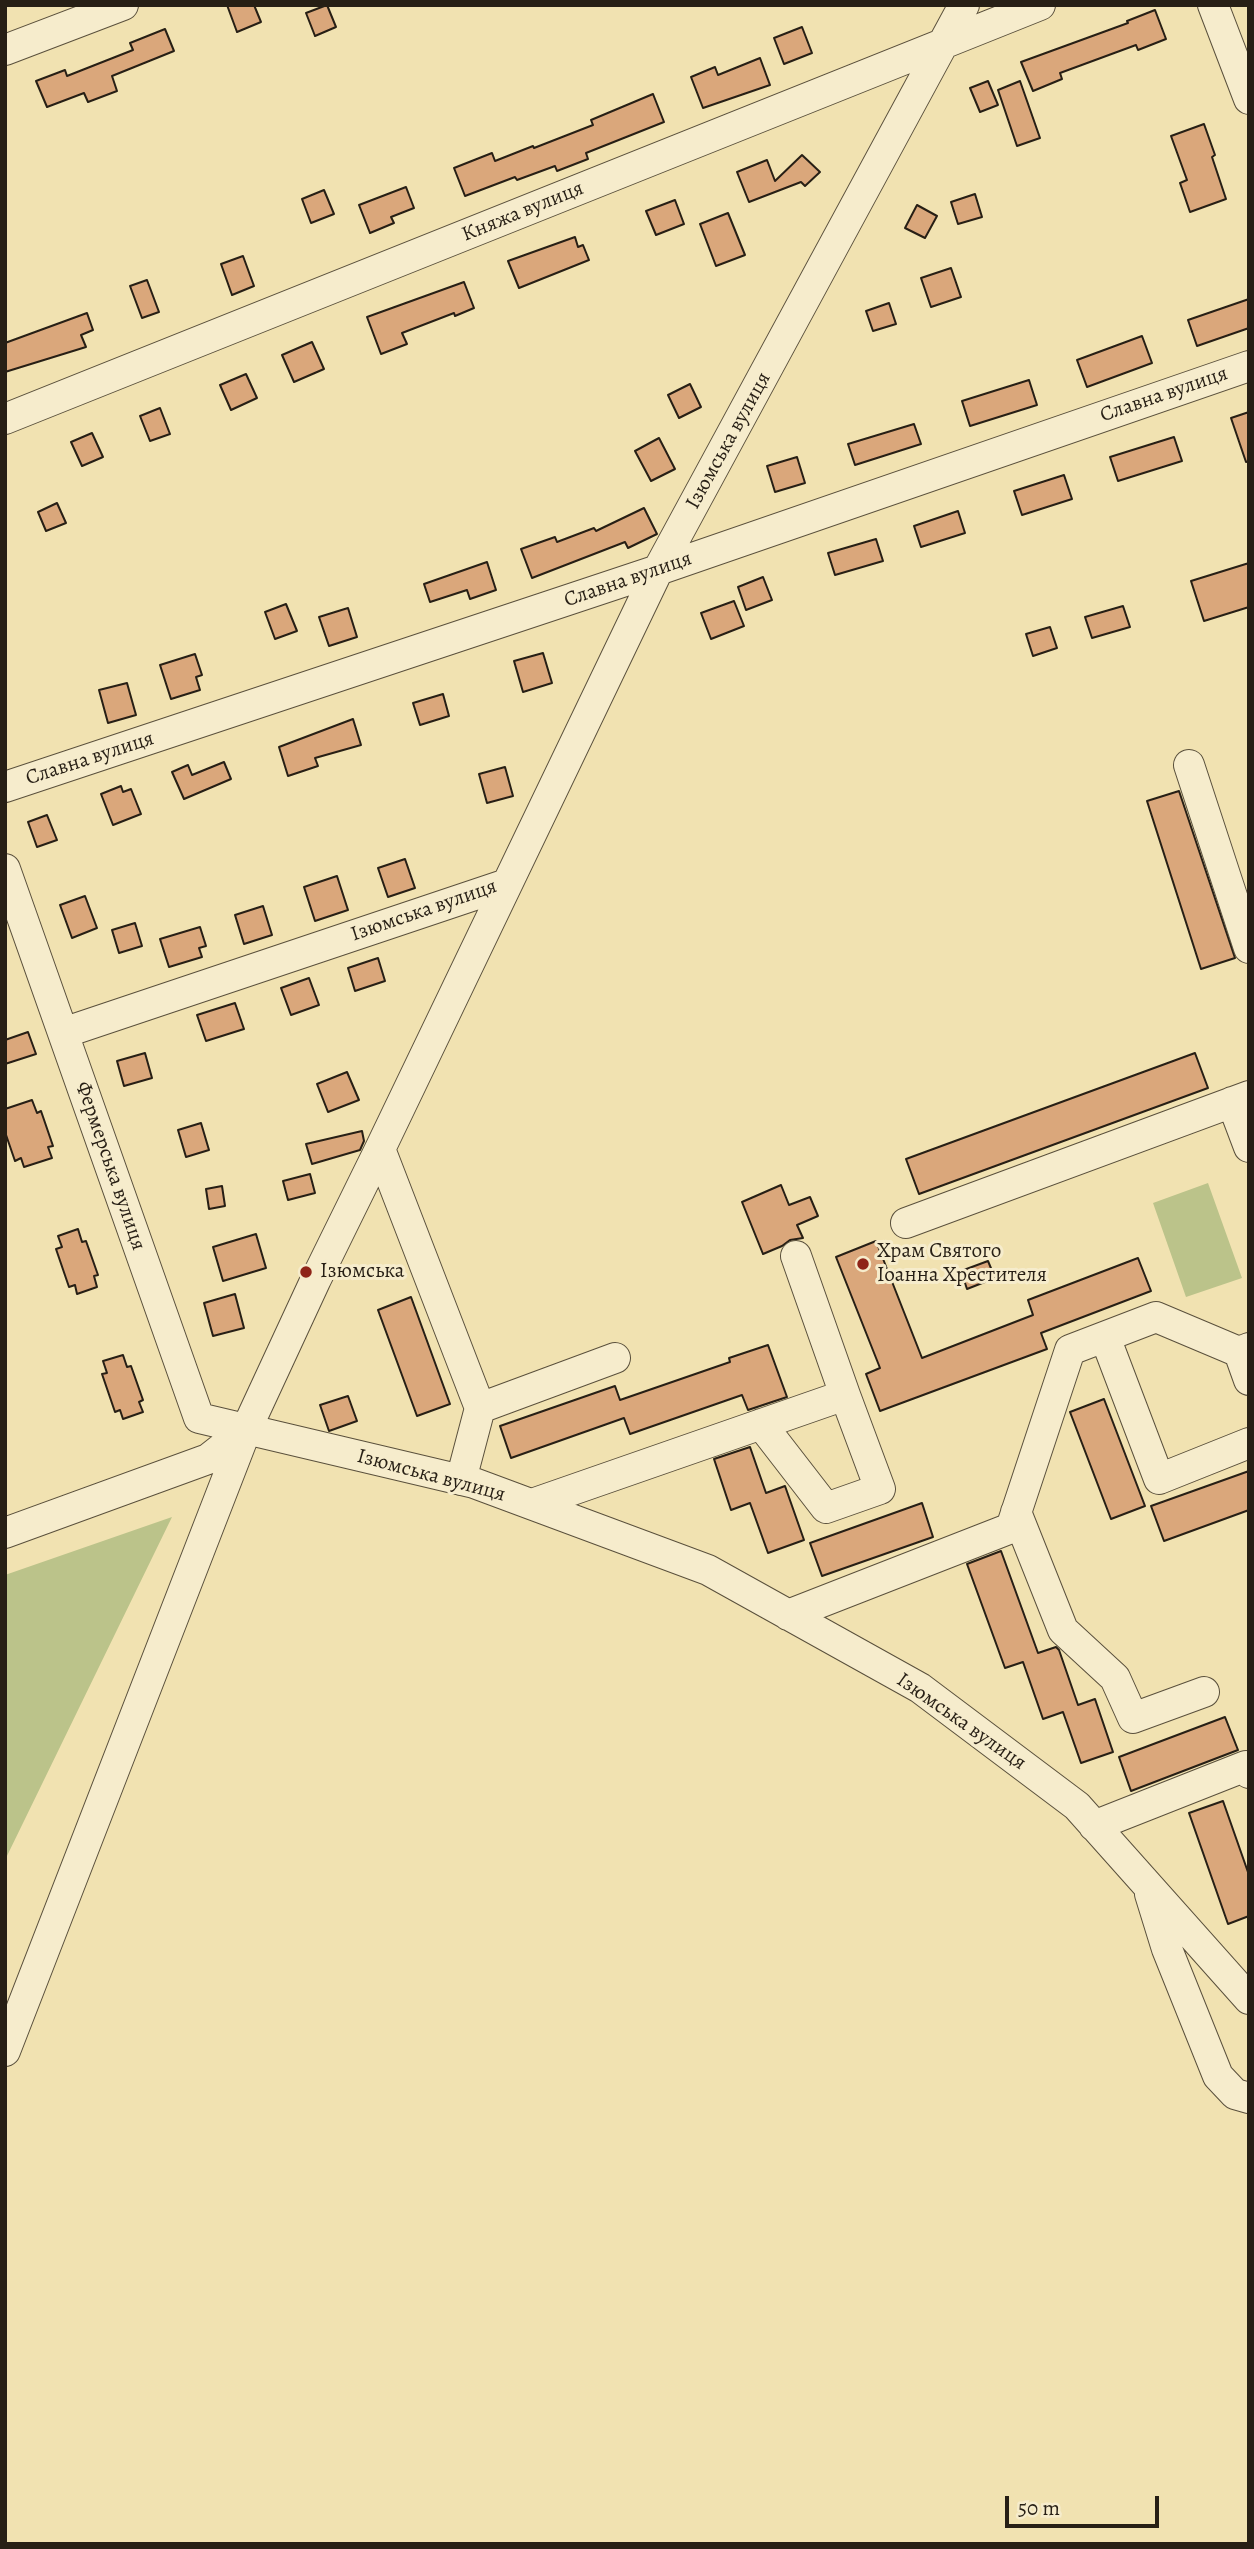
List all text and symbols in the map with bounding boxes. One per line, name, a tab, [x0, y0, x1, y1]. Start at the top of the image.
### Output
street label: Княжа вулиця	[458, 176, 588, 248]
street label: Славна вулиця	[1097, 361, 1231, 429]
street label: Ізюмська вулиця	[681, 368, 777, 514]
street label: Славна вулиця	[561, 546, 695, 614]
street label: Славна вулиця	[23, 726, 157, 792]
street label: Ізюмська вулиця	[348, 874, 500, 948]
street label: Фермерська вулиця	[69, 1078, 151, 1254]
place label: Храм Святого Іоанна Хрестителя	[877, 1239, 1047, 1289]
marker: Храм Святого Іоанна Хрестителя	[855, 1256, 871, 1272]
place label: Ізюмська	[320, 1259, 404, 1285]
marker: Ізюмська	[298, 1264, 314, 1280]
street label: Ізюмська вулиця	[354, 1444, 508, 1508]
street label: Ізюмська вулиця	[891, 1668, 1031, 1776]
scale bar	[1009, 2482, 1163, 2526]
text: 50 m	[1018, 2494, 1060, 2522]

